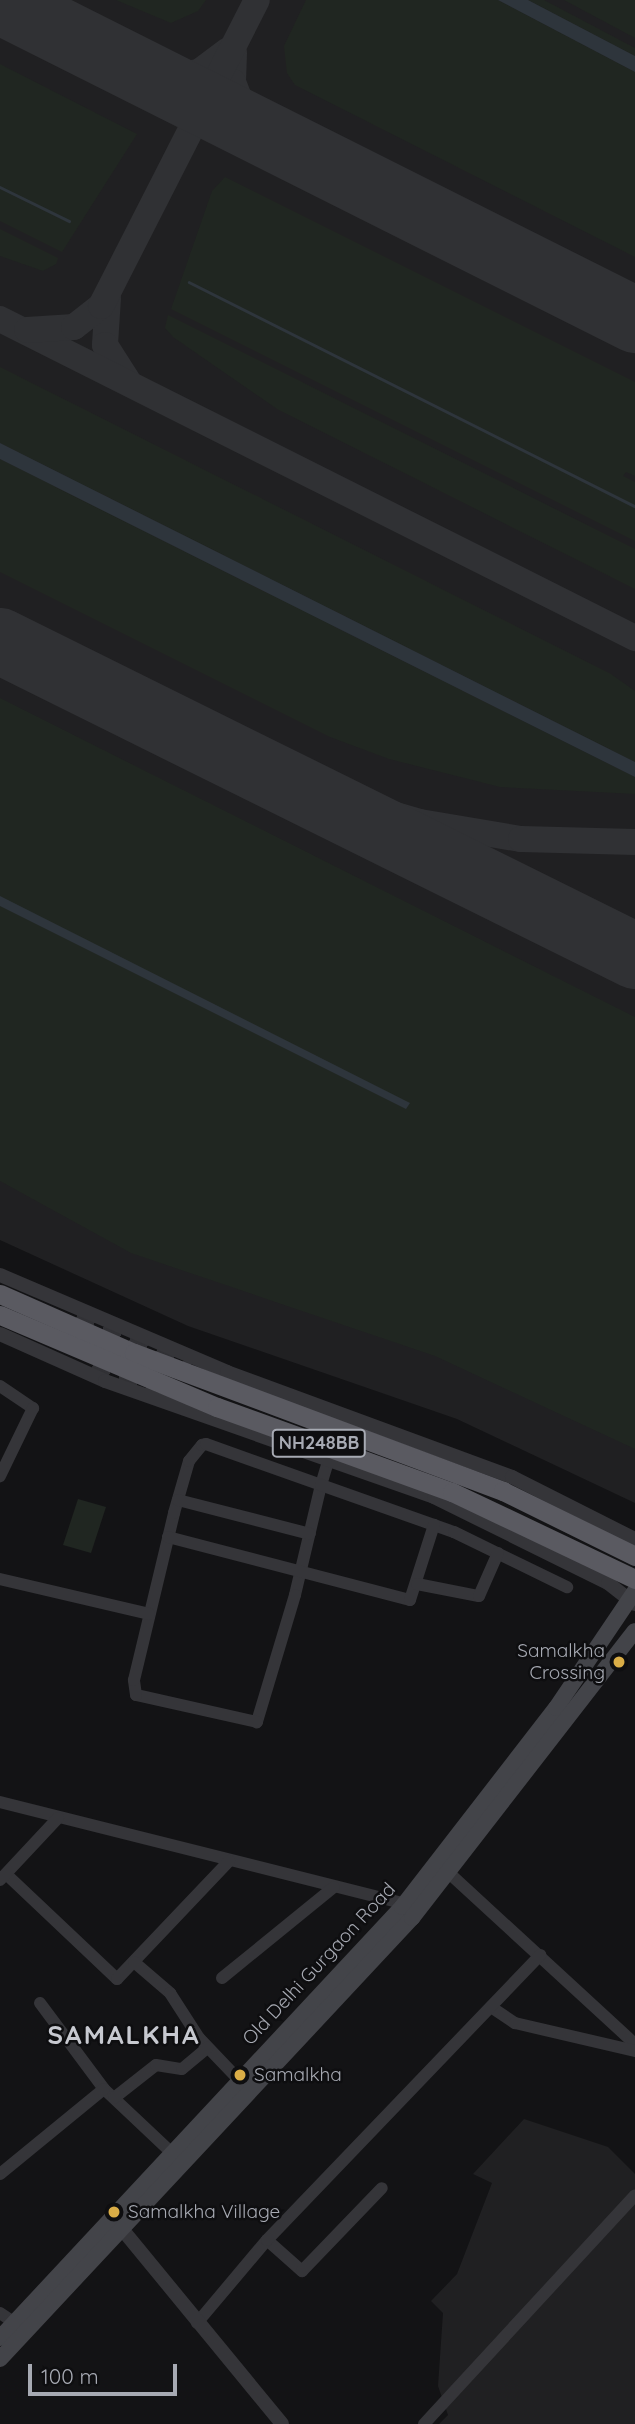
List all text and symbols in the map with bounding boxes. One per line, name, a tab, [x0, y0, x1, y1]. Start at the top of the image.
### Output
road number: NH248BB	[272, 1428, 366, 1458]
place label: Samalkha Crossing	[517, 1640, 605, 1684]
marker: Samalkha Crossing	[611, 1654, 627, 1670]
street label: Old Delhi Gurgaon Road	[238, 1878, 400, 2050]
district label: SAMALKHA	[49, 2019, 199, 2051]
place label: Samalkha	[254, 2064, 342, 2086]
marker: Samalkha	[232, 2067, 248, 2083]
place label: Samalkha Village	[128, 2201, 280, 2223]
marker: Samalkha Village	[106, 2204, 122, 2220]
scale bar	[32, 2350, 180, 2394]
text: 100 m	[41, 2363, 99, 2389]

